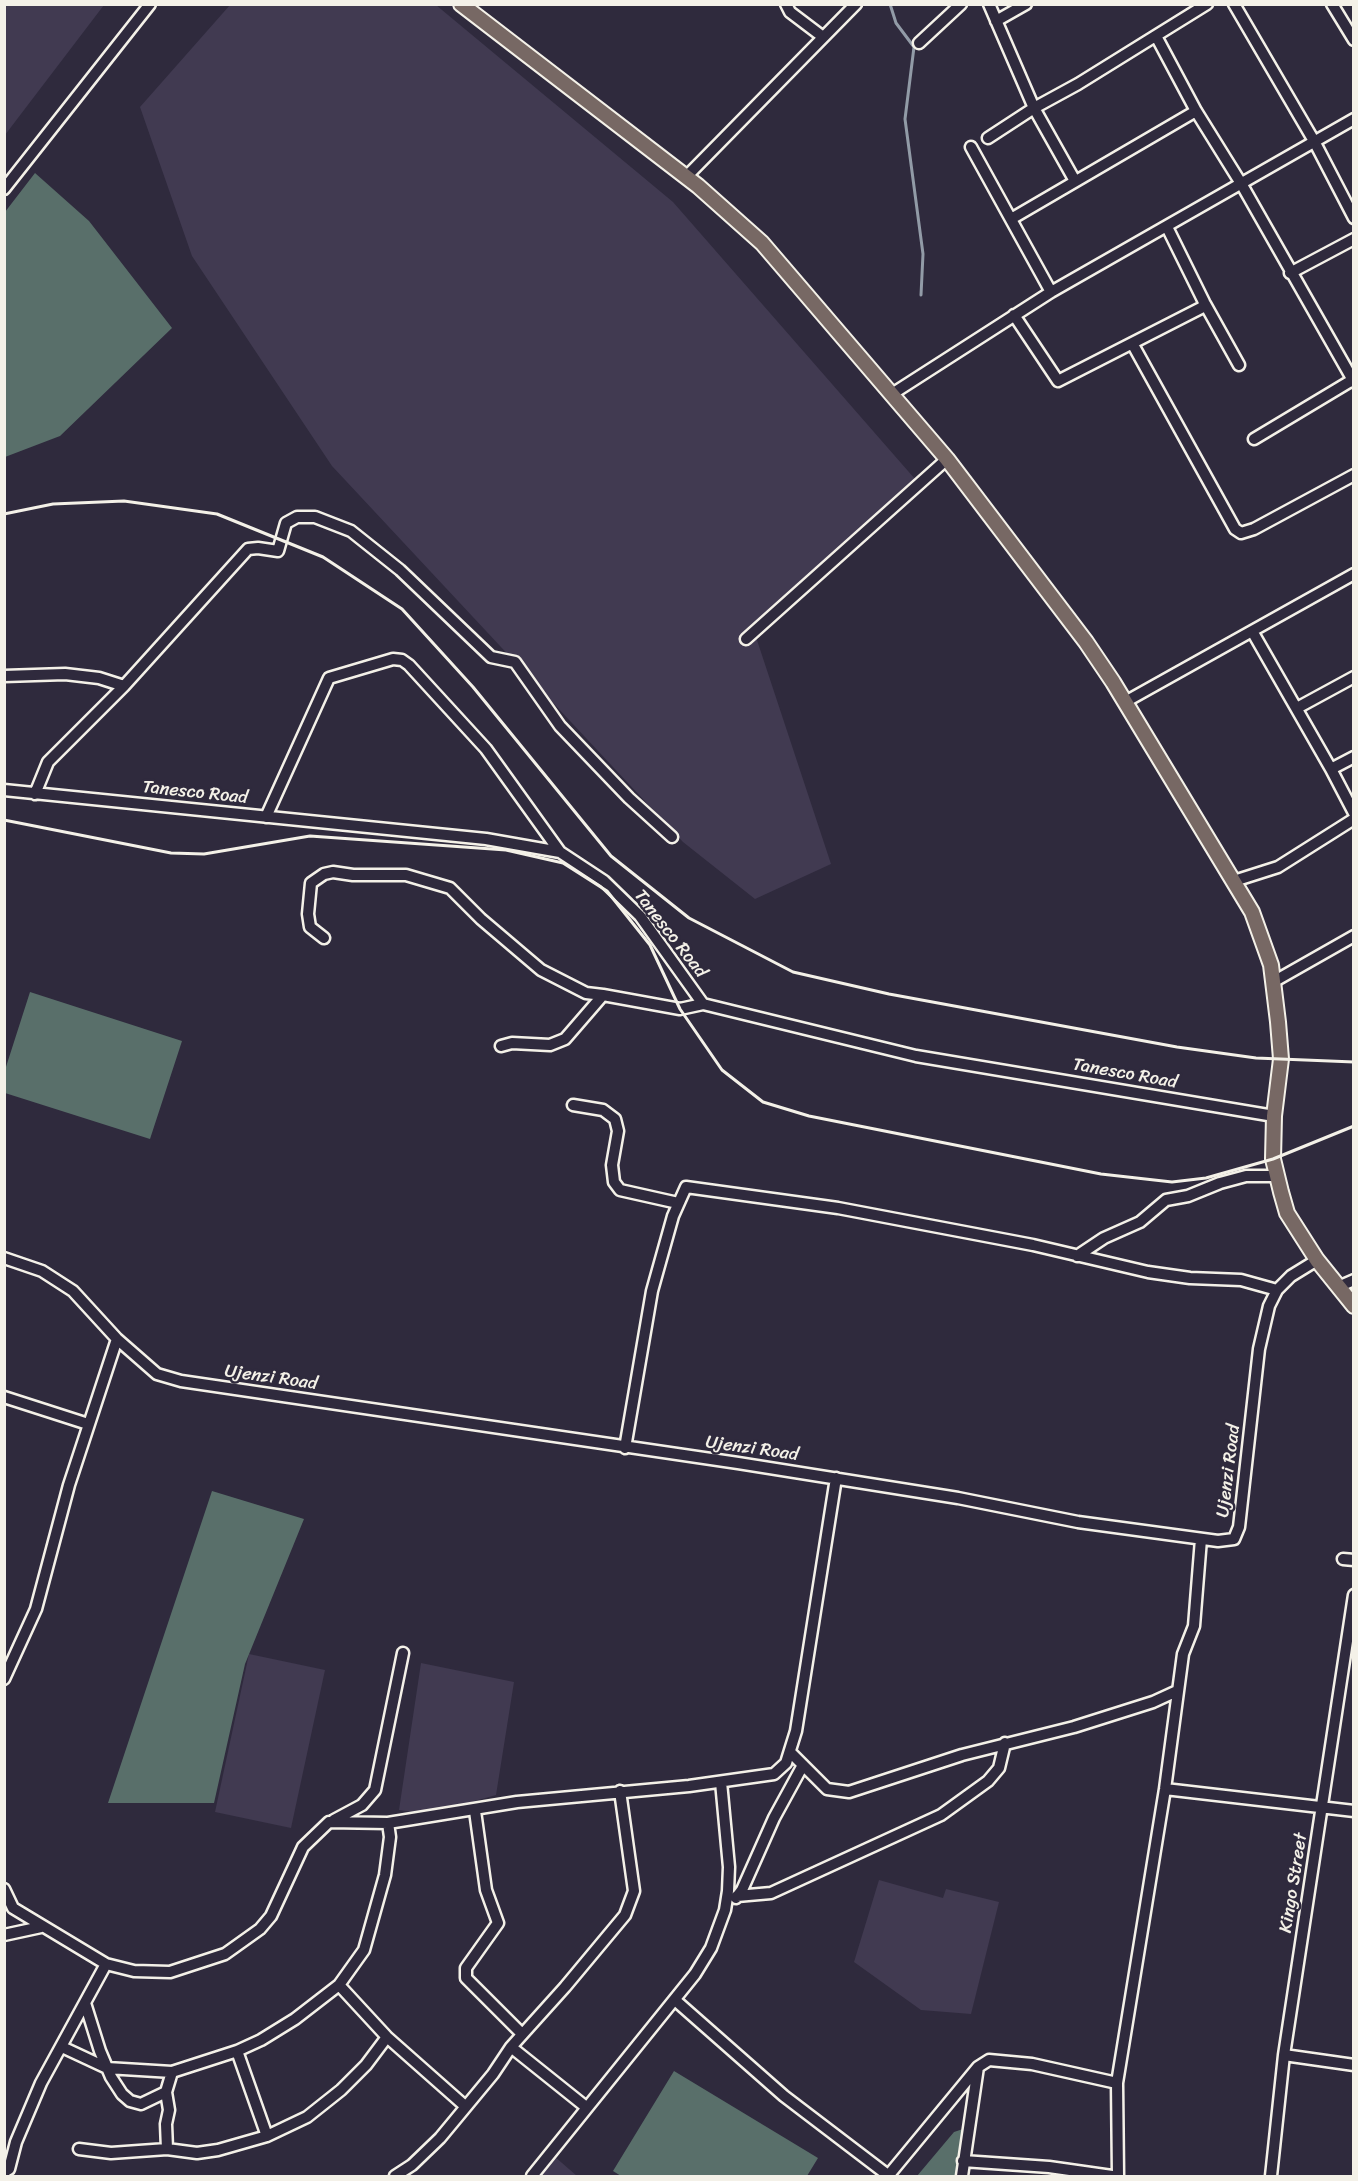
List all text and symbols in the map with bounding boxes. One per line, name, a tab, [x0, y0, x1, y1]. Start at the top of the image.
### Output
street label: Tanesco Road	[141, 777, 249, 809]
street label: Tanesco Road	[629, 886, 711, 982]
street label: Tanesco Road	[1071, 1054, 1179, 1094]
street label: Ujenzi Road	[223, 1361, 319, 1395]
street label: Ujenzi Road	[1213, 1423, 1245, 1519]
street label: Ujenzi Road	[704, 1432, 800, 1466]
street label: Kingo Street	[1275, 1832, 1313, 1934]

